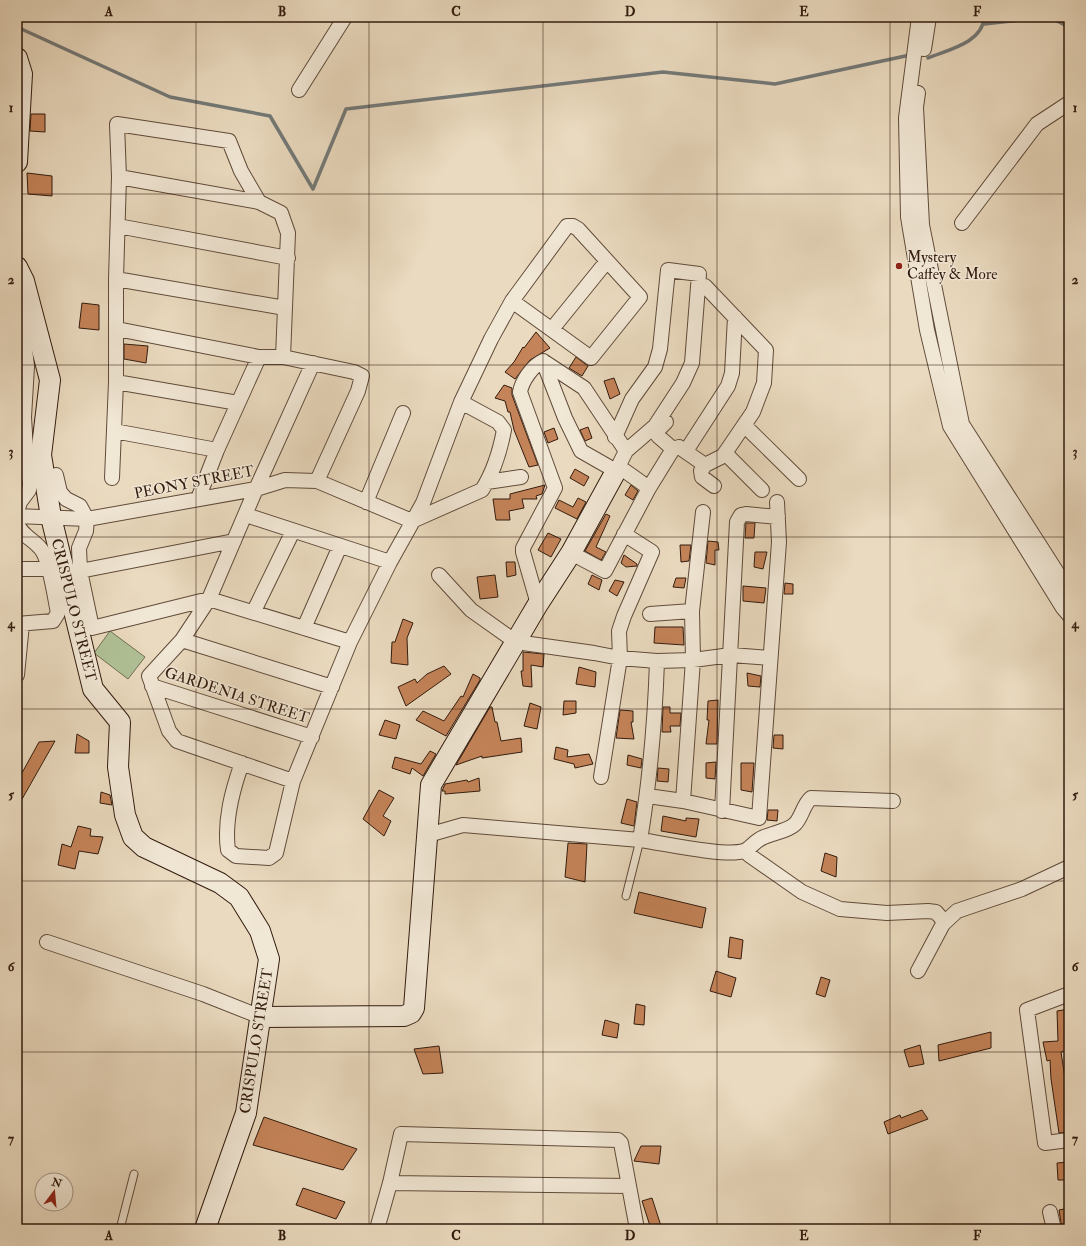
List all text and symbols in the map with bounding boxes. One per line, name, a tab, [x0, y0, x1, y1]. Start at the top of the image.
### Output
text: A	[104, 4, 114, 20]
text: B	[278, 4, 286, 20]
text: C	[451, 4, 461, 20]
text: D	[625, 4, 636, 20]
text: E	[799, 4, 809, 20]
text: F	[973, 4, 982, 20]
text: 1	[9, 100, 14, 116]
text: 1	[1073, 100, 1078, 116]
place label: Mystery Caffey & More	[907, 248, 998, 284]
marker: Mystery Caffey & More	[894, 261, 904, 271]
text: 2	[8, 272, 15, 288]
text: 2	[1072, 272, 1079, 288]
text: 3	[9, 444, 14, 460]
text: 3	[1073, 444, 1078, 460]
street label: PEONY STREET	[133, 462, 256, 503]
street label: CRISPULO STREET	[47, 537, 100, 684]
text: 4	[6, 616, 15, 632]
text: 4	[1070, 616, 1079, 632]
street label: GARDENIA STREET	[162, 663, 312, 728]
text: 5	[8, 787, 14, 803]
text: 5	[1072, 787, 1078, 803]
text: 6	[8, 959, 16, 975]
text: 6	[1072, 959, 1080, 975]
street label: CRISPULO STREET	[236, 967, 277, 1115]
text: 7	[8, 1131, 15, 1147]
text: 7	[1072, 1131, 1079, 1147]
north arrow	[34, 1172, 74, 1212]
text: N	[49, 1175, 64, 1191]
text: A	[104, 1228, 114, 1244]
text: B	[278, 1228, 286, 1244]
text: C	[451, 1228, 461, 1244]
text: D	[625, 1228, 636, 1244]
text: E	[799, 1228, 809, 1244]
text: F	[973, 1228, 982, 1244]

